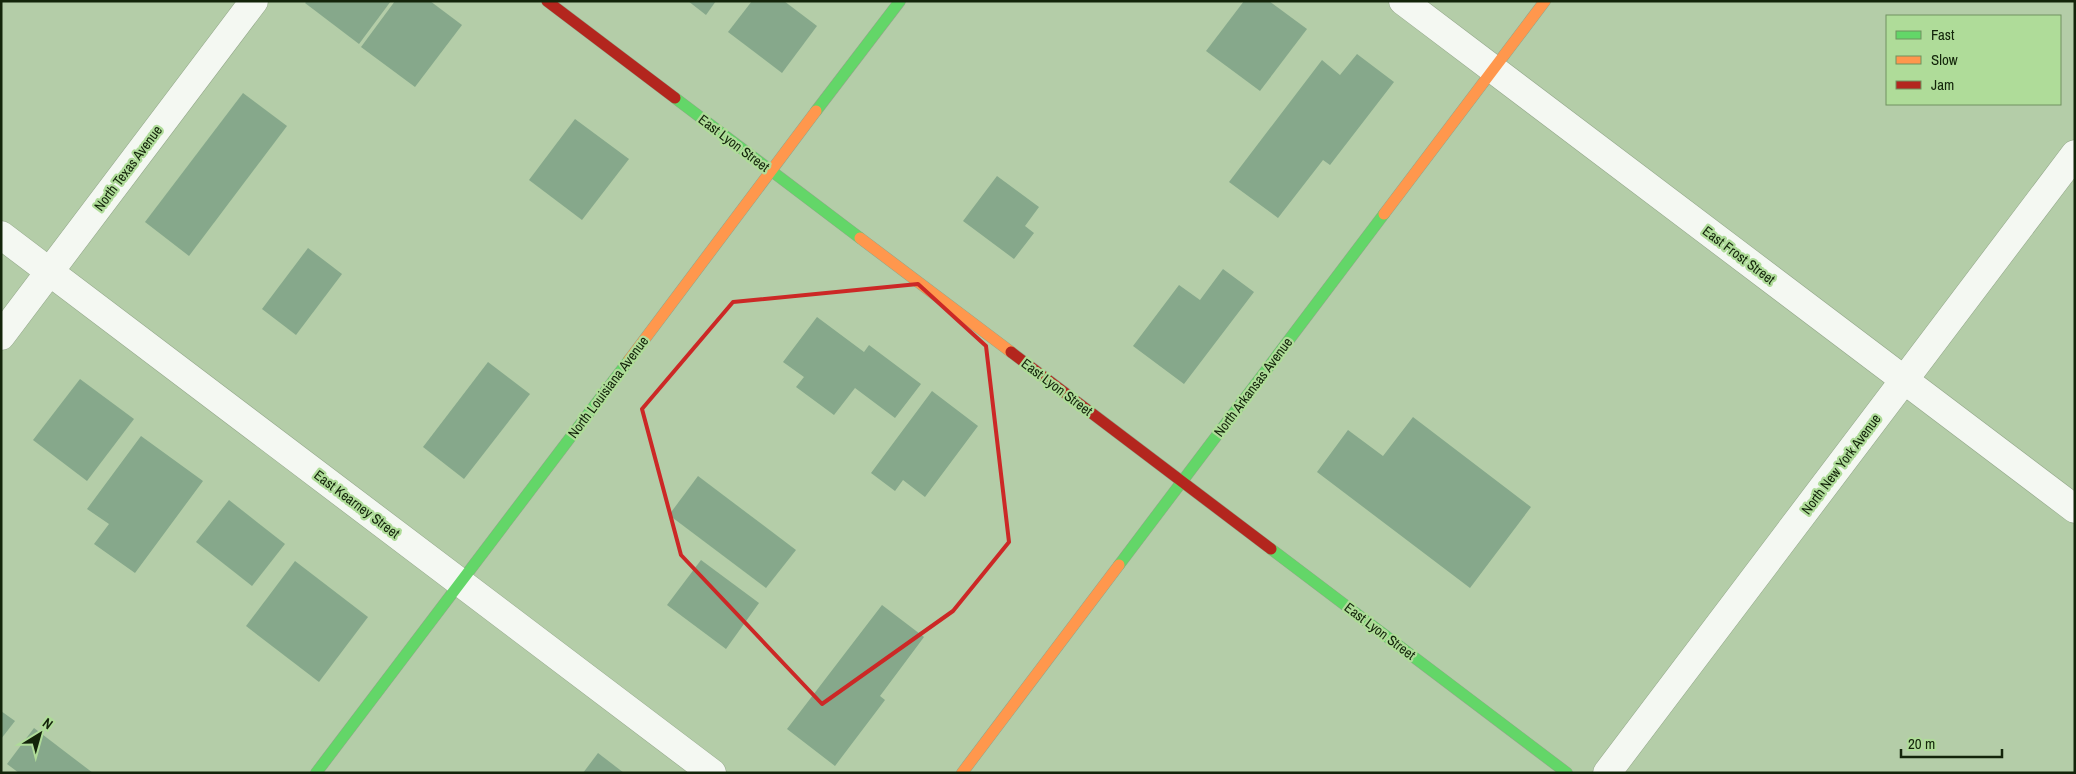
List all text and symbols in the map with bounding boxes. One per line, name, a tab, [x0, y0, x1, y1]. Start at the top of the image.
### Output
legend	[1886, 15, 2061, 105]
text: Fast	[1931, 24, 1955, 45]
text: Slow	[1931, 49, 1958, 70]
text: Jam	[1931, 74, 1954, 95]
street label: East Lyon Street	[695, 110, 773, 176]
street label: North Texas Avenue	[90, 122, 166, 214]
street label: East Frost Street	[1699, 222, 1779, 288]
street label: North Louisiana Avenue	[564, 332, 652, 442]
street label: North Arkansas Avenue	[1210, 334, 1296, 440]
street label: East Lyon Street	[1018, 354, 1096, 420]
street label: North New York Avenue	[1797, 410, 1885, 518]
street label: East Kearney Street	[311, 466, 403, 542]
street label: East Lyon Street	[1341, 598, 1419, 664]
north arrow	[15, 709, 65, 759]
text: N	[39, 714, 57, 733]
scale bar	[1901, 726, 2002, 758]
text: 20 m	[1908, 733, 1935, 754]

